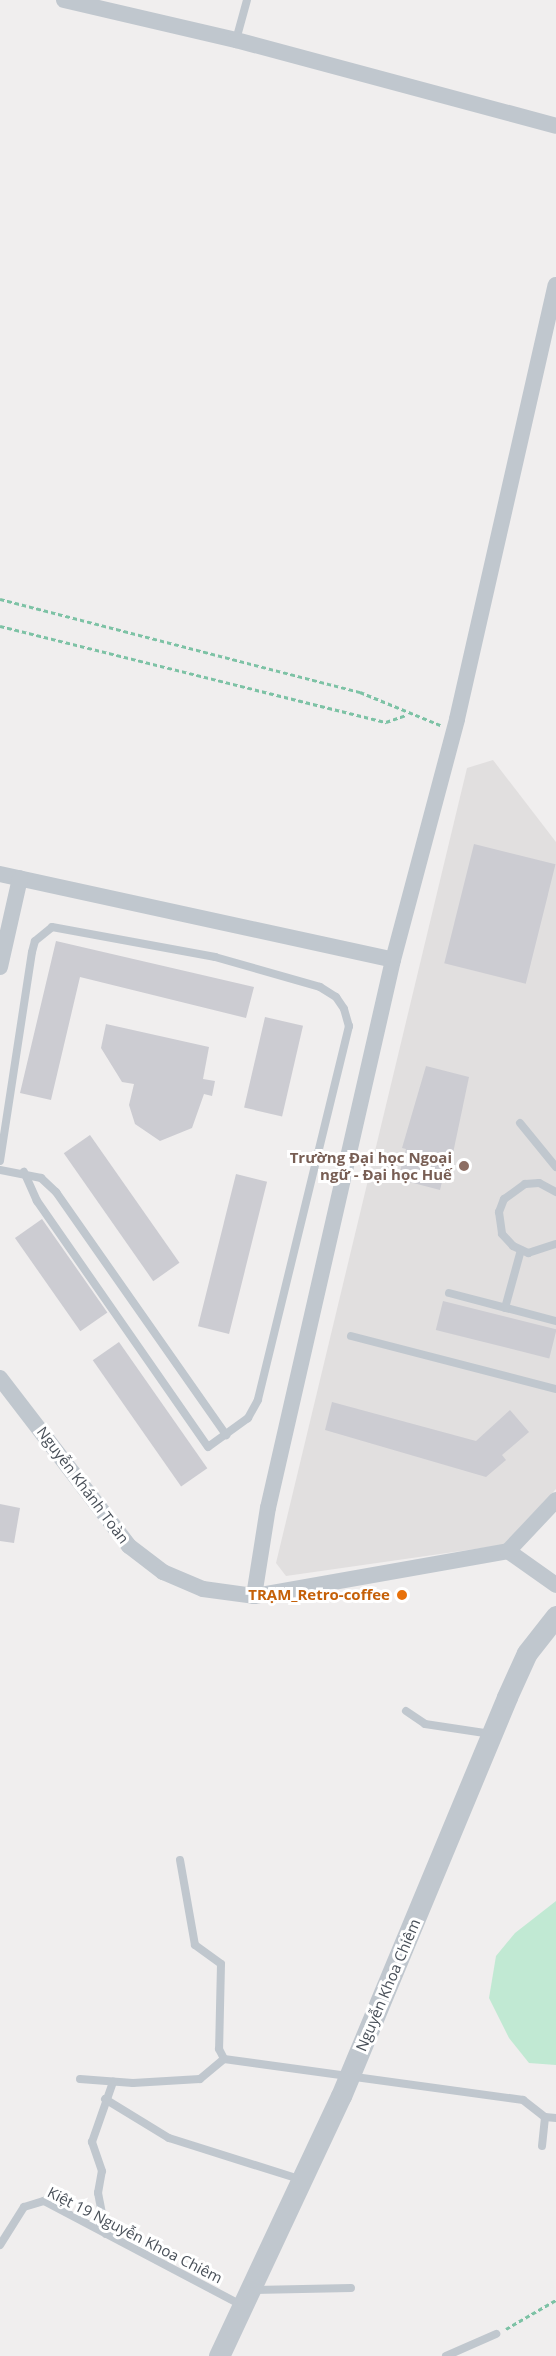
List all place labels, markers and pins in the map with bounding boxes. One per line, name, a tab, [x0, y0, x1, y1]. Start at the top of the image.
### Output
place label: Trường Đại học Ngoại ngữ - Đại học Huế	[290, 1148, 452, 1183]
marker: Trường Đại học Ngoại ngữ - Đại học Huế	[457, 1159, 471, 1173]
place label: TRẠM_Retro-coffee	[248, 1586, 390, 1604]
marker: TRẠM_Retro-coffee	[395, 1588, 409, 1602]

